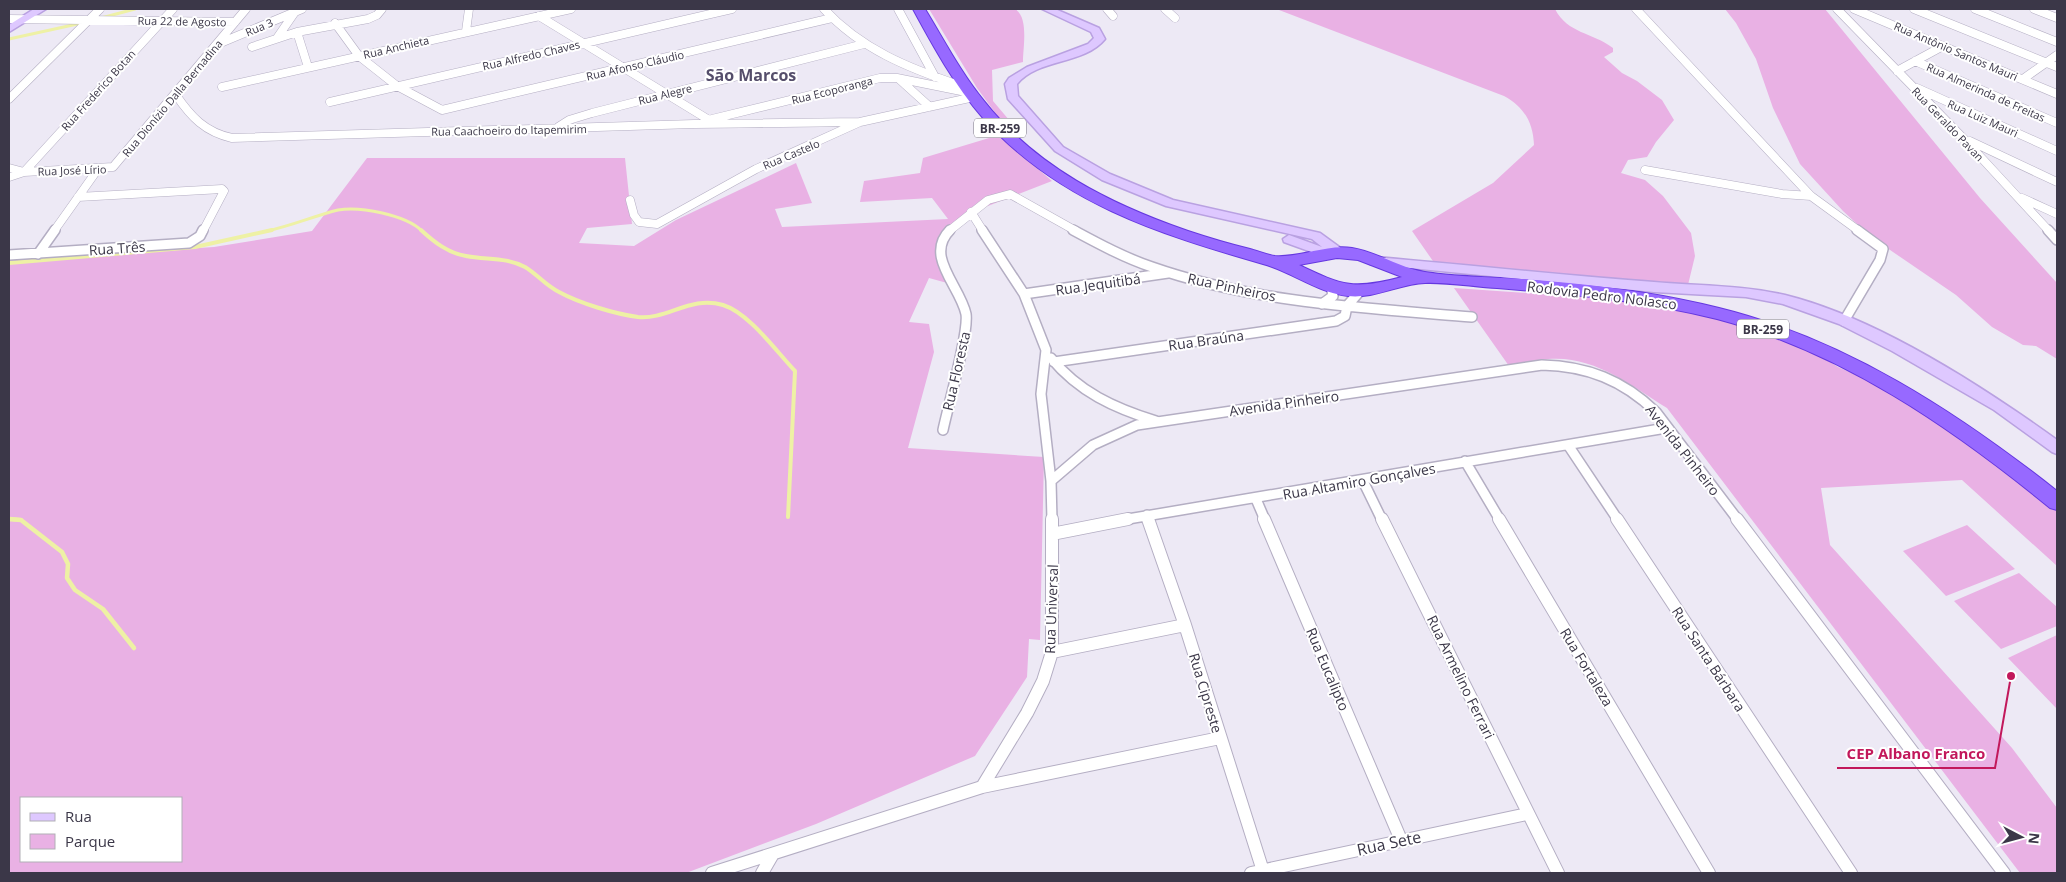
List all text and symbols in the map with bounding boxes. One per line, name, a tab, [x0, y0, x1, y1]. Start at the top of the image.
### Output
street label: Rua 22 de Agosto	[137, 13, 227, 29]
street label: Rua 3	[243, 14, 275, 40]
street label: Rua Antônio Santos Mauri	[1892, 18, 2020, 84]
street label: Rua Anchieta	[362, 32, 430, 62]
street label: Rua Dionízio Dalla Bernadina	[119, 36, 225, 160]
street label: Rua Alfredo Chaves	[481, 36, 581, 74]
street label: Rua Frederico Botan	[58, 46, 138, 134]
street label: Rua Afonso Cláudio	[585, 46, 686, 84]
street label: Rua Almerinda de Freitas	[1924, 59, 2048, 125]
district label: São Marcos	[706, 64, 796, 86]
street label: Rua Ecoporanga	[790, 73, 874, 107]
street label: Rua Alegre	[636, 80, 694, 108]
street label: Rua Geraldo Pavan	[1909, 84, 1987, 164]
street label: Rua Luiz Mauri	[1945, 96, 2021, 140]
road number: BR-259	[974, 119, 1026, 138]
street label: Rua Caachoeiro do Itapemirim	[431, 121, 587, 139]
street label: Rua Castelo	[760, 135, 822, 173]
street label: Rua José Lírio	[37, 161, 107, 179]
street label: Rua Três	[88, 237, 146, 259]
street label: Rua Pinheiros	[1186, 268, 1278, 306]
street label: Rua Jequitibá	[1054, 269, 1142, 299]
street label: Rodovia Pedro Nolasco	[1526, 276, 1678, 314]
road number: BR-259	[1737, 320, 1789, 338]
street label: Rua Braúna	[1167, 325, 1245, 355]
street label: Rua Floresta	[938, 329, 974, 413]
street label: Avenida Pinheiro	[1228, 386, 1340, 420]
street label: Avenida Pinheiro	[1642, 401, 1724, 499]
street label: Rua Altamiro Gonçalves	[1281, 458, 1437, 504]
street label: Rua Universal	[1040, 564, 1062, 654]
street label: Rua Santa Bárbara	[1668, 603, 1750, 715]
street label: Rua Armelino Ferrari	[1423, 612, 1499, 742]
street label: Rua Fortaleza	[1556, 624, 1618, 710]
street label: Rua Eucalipto	[1302, 625, 1354, 713]
street label: Rua Cipreste	[1185, 651, 1227, 735]
callout: CEP Albano Franco	[1837, 738, 1995, 768]
text: CEP Albano Franco	[1847, 743, 1985, 763]
legend	[20, 797, 182, 862]
text: Rua	[65, 806, 92, 826]
north arrow	[1996, 812, 2046, 862]
street label: Rua Sete	[1355, 825, 1423, 861]
text: Parque	[65, 831, 115, 851]
text: N	[2024, 832, 2044, 845]

